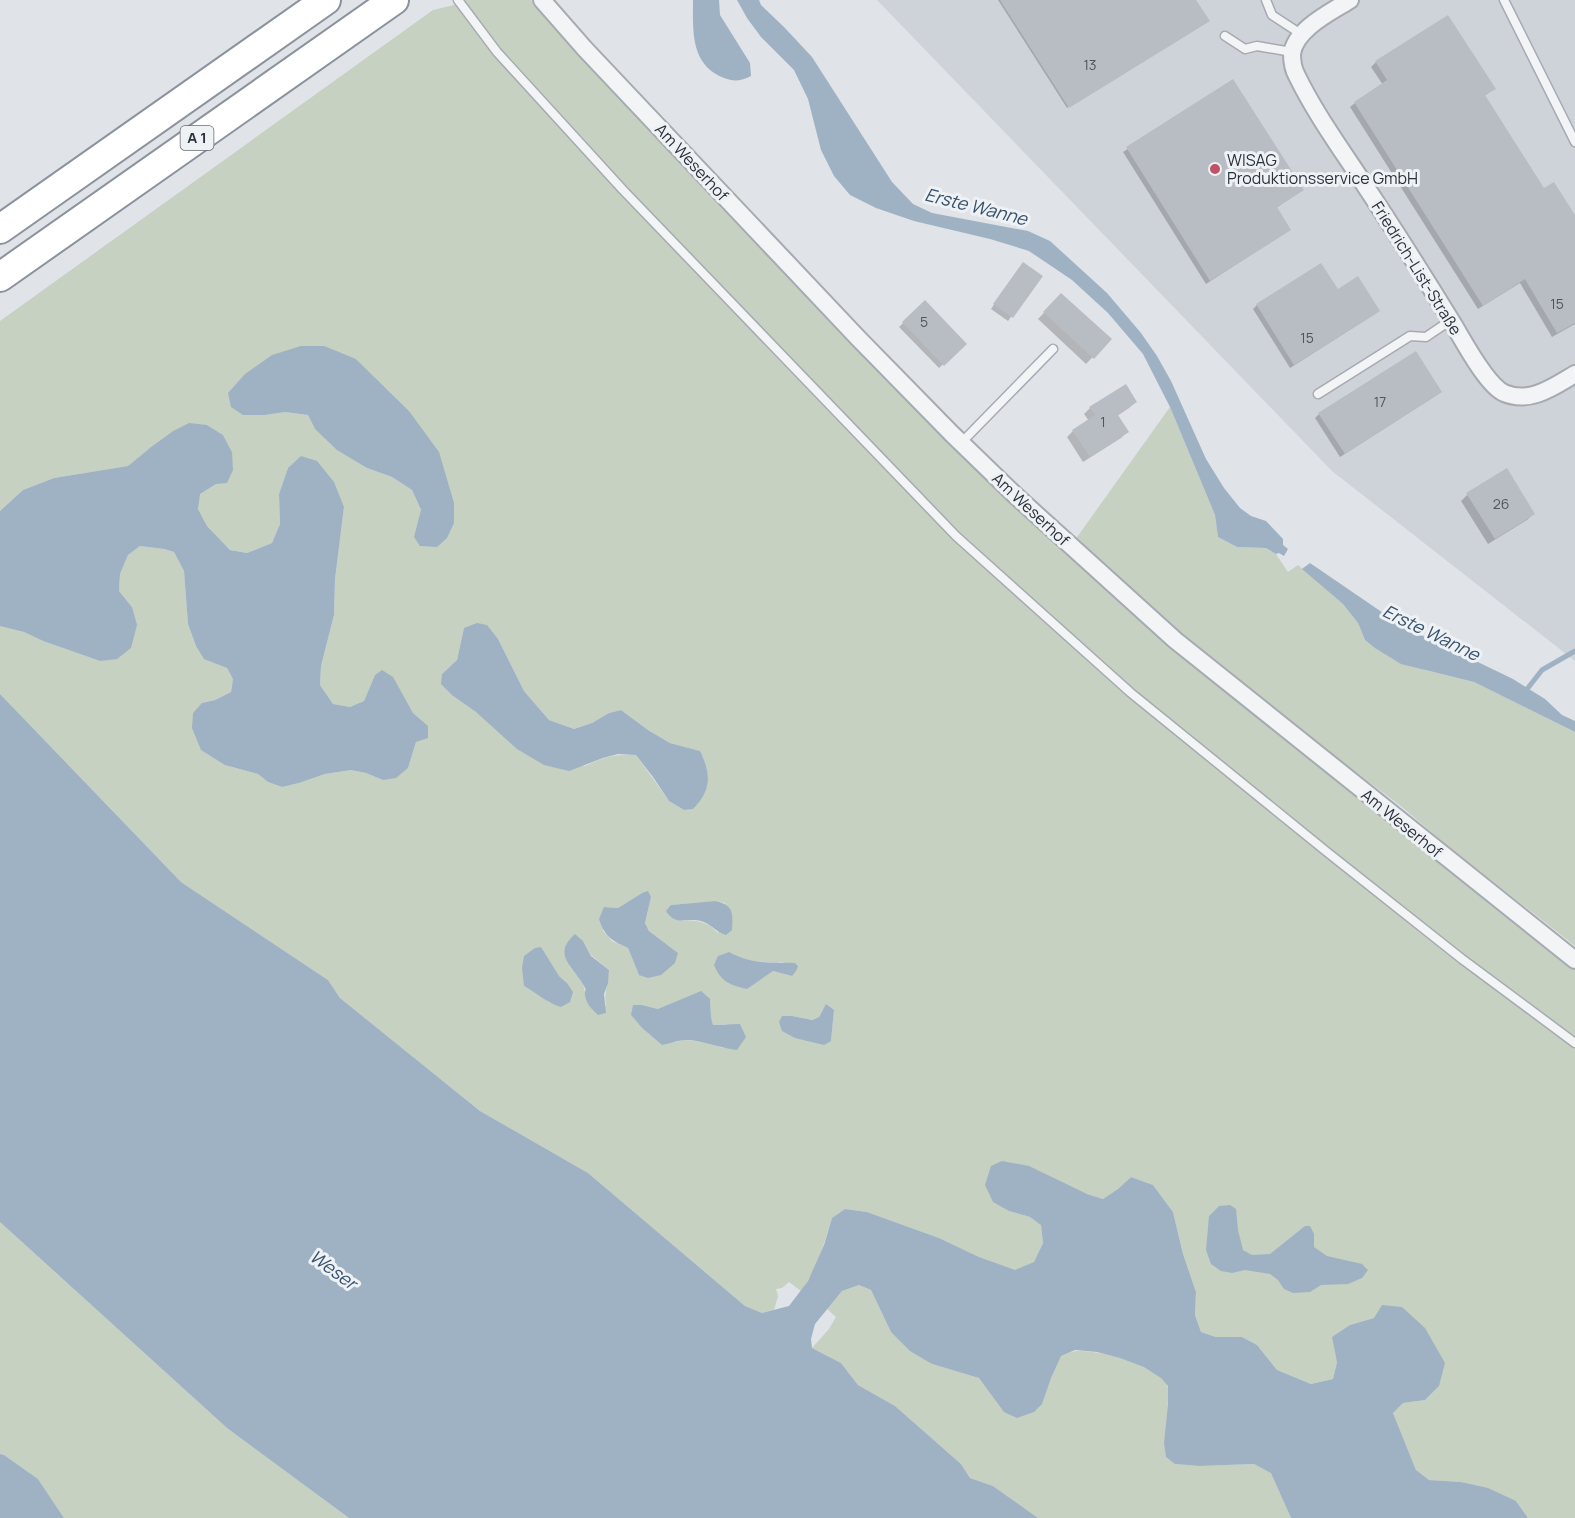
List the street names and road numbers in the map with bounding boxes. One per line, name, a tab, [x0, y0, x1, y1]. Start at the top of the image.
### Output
street label: Am Weserhof	[650, 119, 734, 206]
road number: A 1	[180, 126, 214, 150]
street label: Friedrich-List-Straße	[1367, 197, 1467, 339]
street label: Am Weserhof	[988, 467, 1075, 551]
street label: Am Weserhof	[1357, 783, 1447, 863]

